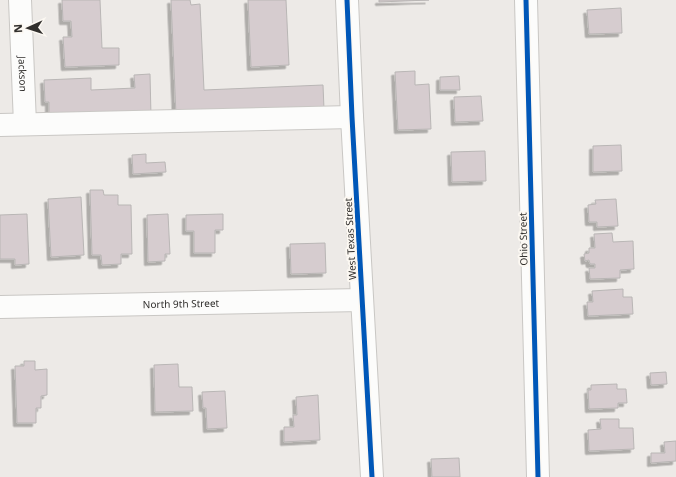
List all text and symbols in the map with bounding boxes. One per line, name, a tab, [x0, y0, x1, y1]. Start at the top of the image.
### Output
north arrow	[8, 8, 48, 48]
text: N	[10, 24, 25, 33]
street label: Jackson	[15, 55, 31, 92]
street label: West Texas Street	[341, 197, 359, 280]
street label: Ohio Street	[516, 212, 530, 266]
street label: North 9th Street	[143, 296, 220, 311]

